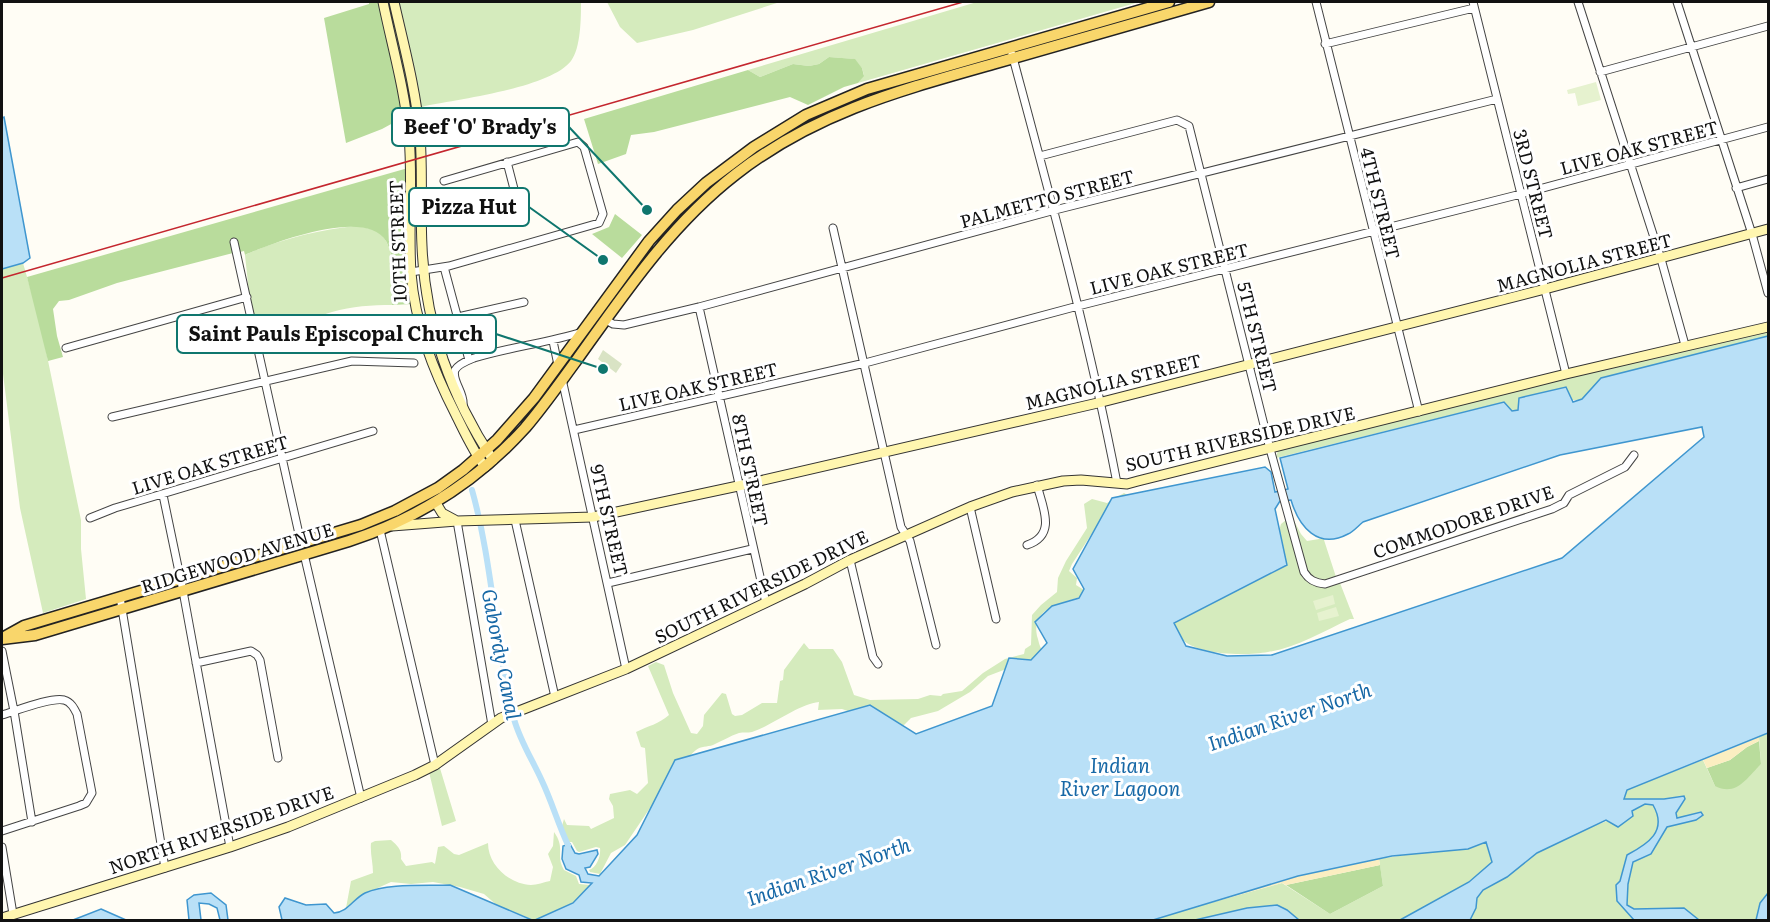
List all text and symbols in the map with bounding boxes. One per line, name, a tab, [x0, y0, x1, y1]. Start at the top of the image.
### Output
callout: Beef 'O' Brady's	[392, 108, 569, 146]
text: Beef 'O' Brady's	[404, 110, 556, 140]
street label: LIVE OAK STREET	[1557, 113, 1721, 181]
street label: 3RD STREET	[1507, 126, 1561, 242]
street label: 4TH STREET	[1354, 144, 1408, 262]
street label: PALMETTO STREET	[957, 162, 1137, 234]
street label: 10TH STREET	[381, 179, 413, 303]
callout: Pizza Hut	[409, 188, 529, 226]
text: Pizza Hut	[421, 190, 517, 220]
street label: MAGNOLIA STREET	[1493, 226, 1675, 298]
street label: LIVE OAK STREET	[1087, 235, 1251, 301]
street label: 5TH STREET	[1231, 279, 1285, 395]
callout: Saint Pauls Episcopal Church	[177, 315, 496, 353]
text: Saint Pauls Episcopal Church	[188, 317, 484, 347]
street label: MAGNOLIA STREET	[1022, 346, 1204, 416]
street label: LIVE OAK STREET	[616, 355, 780, 417]
street label: SOUTH RIVERSIDE DRIVE	[1122, 398, 1358, 478]
street label: 8TH STREET	[726, 411, 776, 529]
street label: LIVE OAK STREET	[128, 427, 292, 501]
street label: 9TH STREET	[584, 462, 636, 578]
street label: COMMODORE DRIVE	[1369, 477, 1557, 565]
street label: RIDGEWOOD AVENUE	[137, 515, 337, 599]
street label: SOUTH RIVERSIDE DRIVE	[649, 522, 873, 650]
water label: Gabordy Canal	[476, 586, 530, 722]
water label: Indian River North	[1203, 673, 1375, 757]
water label: Indian River Lagoon	[1060, 749, 1181, 802]
street label: NORTH RIVERSIDE DRIVE	[105, 778, 337, 880]
water label: Indian River North	[742, 828, 914, 912]

